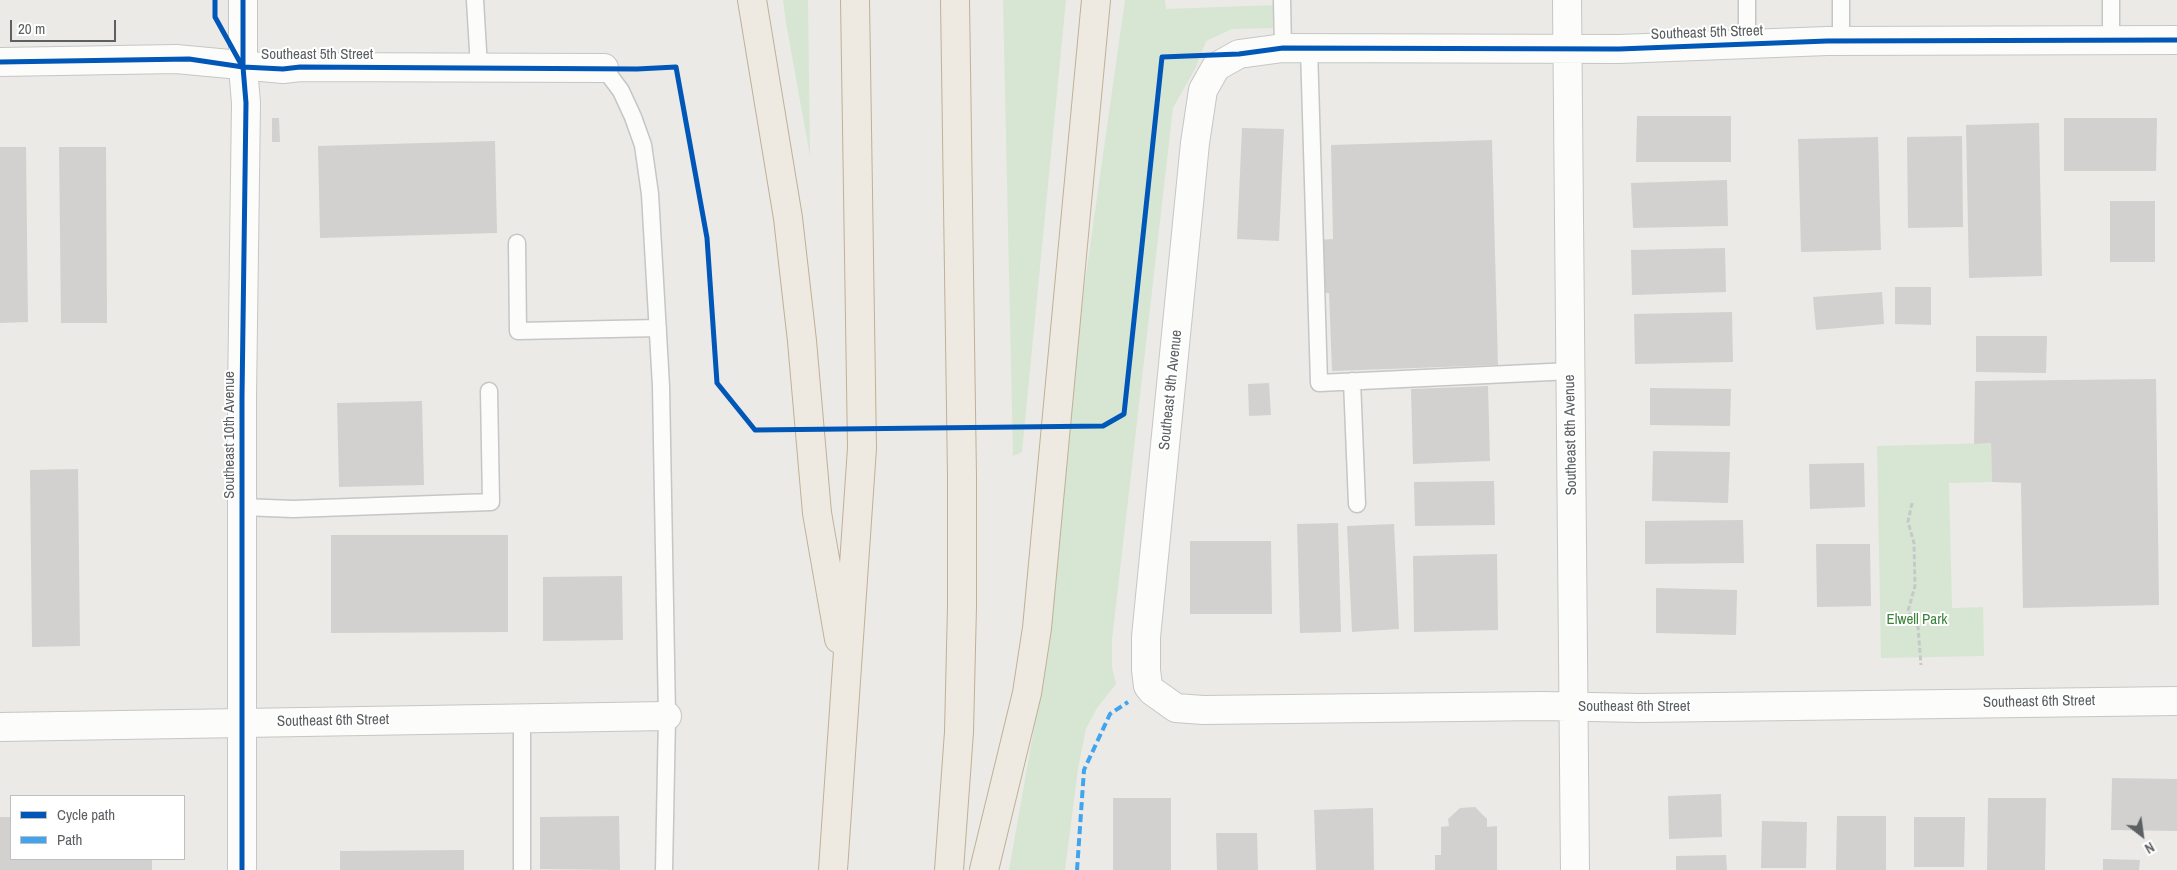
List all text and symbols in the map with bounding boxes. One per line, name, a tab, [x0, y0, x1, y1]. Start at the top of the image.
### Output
scale bar	[12, 10, 119, 42]
text: 20 m	[18, 18, 45, 39]
street label: Southeast 5th Street	[1651, 22, 1763, 44]
street label: Southeast 5th Street	[261, 46, 373, 64]
street label: Southeast 9th Avenue	[1156, 329, 1186, 451]
street label: Southeast 10th Avenue	[221, 371, 239, 499]
street label: Southeast 8th Avenue	[1561, 374, 1581, 496]
park label: Elwell Park	[1887, 611, 1947, 629]
street label: Southeast 6th Street	[1983, 692, 2095, 712]
street label: Southeast 6th Street	[1578, 698, 1690, 716]
street label: Southeast 6th Street	[277, 711, 389, 731]
legend	[10, 795, 185, 860]
text: Cycle path	[57, 804, 115, 825]
north arrow	[2117, 810, 2167, 860]
text: Path	[57, 829, 82, 850]
text: N	[2141, 838, 2158, 858]

